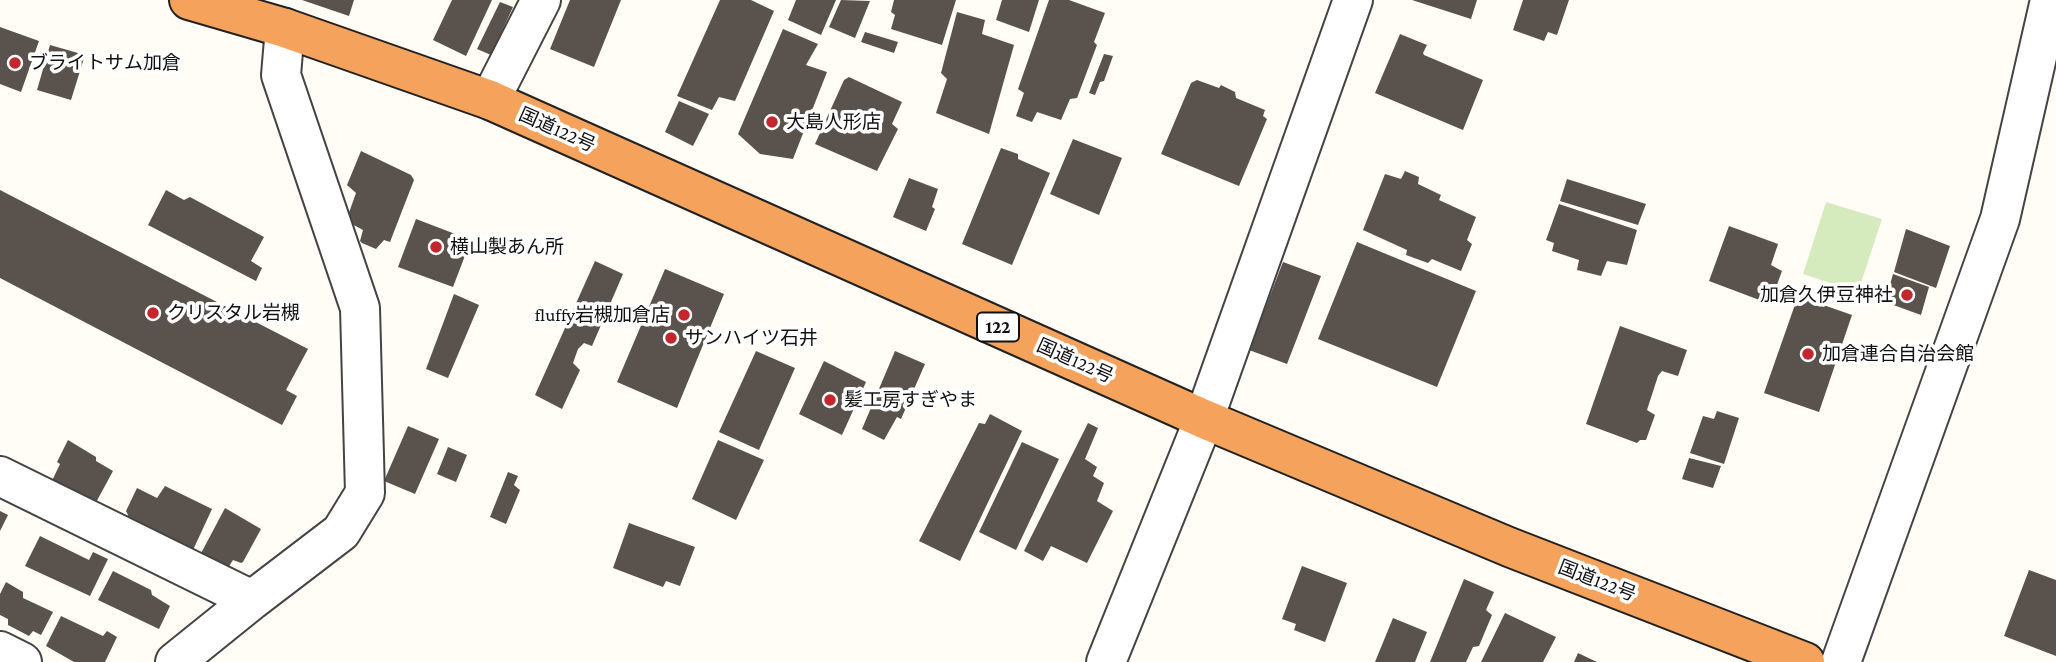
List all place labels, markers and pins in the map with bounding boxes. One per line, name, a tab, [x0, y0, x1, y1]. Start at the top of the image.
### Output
place label: ブライトサム加倉	[29, 52, 181, 74]
marker: ブライトサム加倉	[7, 55, 23, 71]
place label: 大島人形店	[786, 111, 881, 133]
marker: 大島人形店	[764, 114, 780, 130]
place label: 横山製あん所	[450, 236, 564, 258]
marker: 横山製あん所	[428, 239, 444, 255]
place label: 加倉久伊豆神社	[1760, 284, 1893, 306]
marker: 加倉久伊豆神社	[1899, 287, 1915, 303]
place label: クリスタル岩槻	[167, 302, 300, 324]
place label: fluffy岩槻加倉店	[535, 304, 670, 326]
marker: クリスタル岩槻	[145, 305, 161, 321]
marker: fluffy岩槻加倉店	[676, 307, 692, 323]
place label: サンハイツ石井	[685, 327, 818, 349]
marker: サンハイツ石井	[663, 330, 679, 346]
place label: 加倉連合自治会館	[1822, 343, 1974, 365]
marker: 加倉連合自治会館	[1800, 346, 1816, 362]
place label: 髪工房すぎやま	[844, 389, 977, 411]
marker: 髪工房すぎやま	[822, 392, 838, 408]

